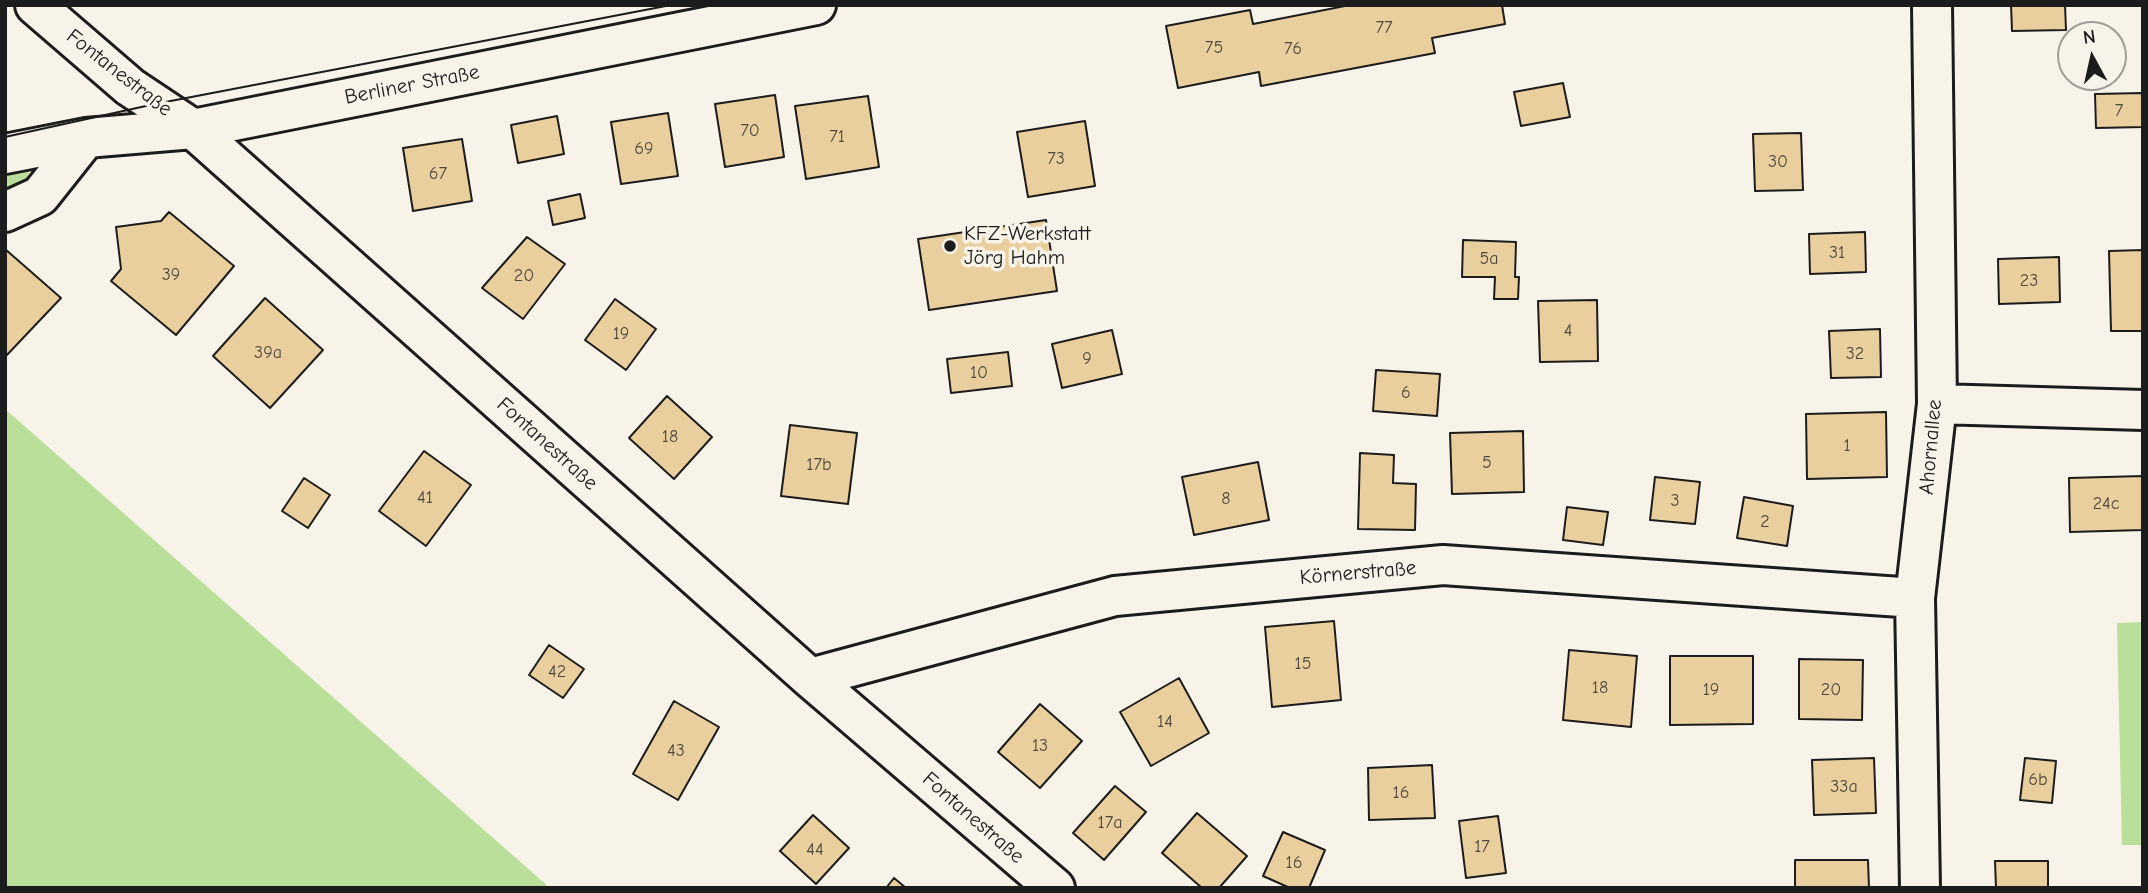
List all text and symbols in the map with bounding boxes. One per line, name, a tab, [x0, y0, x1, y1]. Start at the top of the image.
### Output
house number: 77	[1375, 17, 1393, 39]
north arrow	[2057, 21, 2127, 91]
street label: Fontanestraße	[61, 24, 177, 122]
text: N	[2082, 25, 2097, 49]
house number: 75	[1205, 37, 1223, 59]
house number: 76	[1284, 38, 1302, 60]
street label: Berliner Straße	[343, 60, 481, 110]
house number: 7	[2115, 100, 2123, 122]
house number: 70	[740, 120, 760, 142]
house number: 71	[829, 126, 845, 148]
house number: 69	[634, 138, 654, 160]
house number: 73	[1047, 148, 1065, 170]
house number: 30	[1768, 151, 1788, 173]
house number: 67	[429, 163, 447, 185]
place label: KFZ-Werkstatt Jörg Hahm	[964, 221, 1091, 271]
marker: KFZ-Werkstatt Jörg Hahm	[942, 238, 958, 254]
house number: 31	[1829, 242, 1845, 264]
house number: 5a	[1479, 248, 1499, 270]
house number: 39	[162, 264, 180, 286]
house number: 20	[514, 265, 534, 287]
house number: 23	[2020, 270, 2038, 292]
house number: 4	[1564, 320, 1572, 342]
house number: 19	[613, 323, 629, 345]
house number: 39a	[254, 342, 282, 364]
house number: 32	[1846, 343, 1864, 365]
house number: 9	[1082, 348, 1092, 370]
house number: 10	[970, 362, 988, 384]
house number: 6	[1401, 382, 1411, 404]
street label: Fontanestraße	[491, 392, 603, 496]
street label: Ahornallee	[1914, 398, 1948, 496]
house number: 18	[662, 426, 678, 448]
house number: 1	[1843, 435, 1851, 457]
house number: 5	[1482, 452, 1492, 474]
house number: 17b	[806, 454, 832, 476]
house number: 41	[417, 487, 433, 509]
house number: 8	[1221, 488, 1231, 510]
house number: 3	[1670, 490, 1680, 512]
house number: 24c	[2093, 493, 2119, 515]
house number: 2	[1760, 511, 1770, 533]
street label: Körnerstraße	[1299, 555, 1417, 591]
house number: 15	[1295, 653, 1311, 675]
house number: 42	[548, 661, 566, 683]
house number: 18	[1592, 677, 1608, 699]
house number: 19	[1703, 679, 1719, 701]
house number: 20	[1821, 679, 1841, 701]
house number: 14	[1157, 711, 1173, 733]
house number: 13	[1032, 735, 1048, 757]
house number: 43	[667, 740, 685, 762]
street label: Fontanestraße	[917, 767, 1029, 869]
house number: 6b	[2028, 769, 2048, 791]
house number: 33a	[1830, 776, 1858, 798]
house number: 16	[1393, 782, 1409, 804]
house number: 17a	[1098, 812, 1122, 834]
house number: 17	[1474, 836, 1490, 858]
house number: 44	[806, 839, 824, 861]
house number: 16	[1286, 852, 1302, 874]

